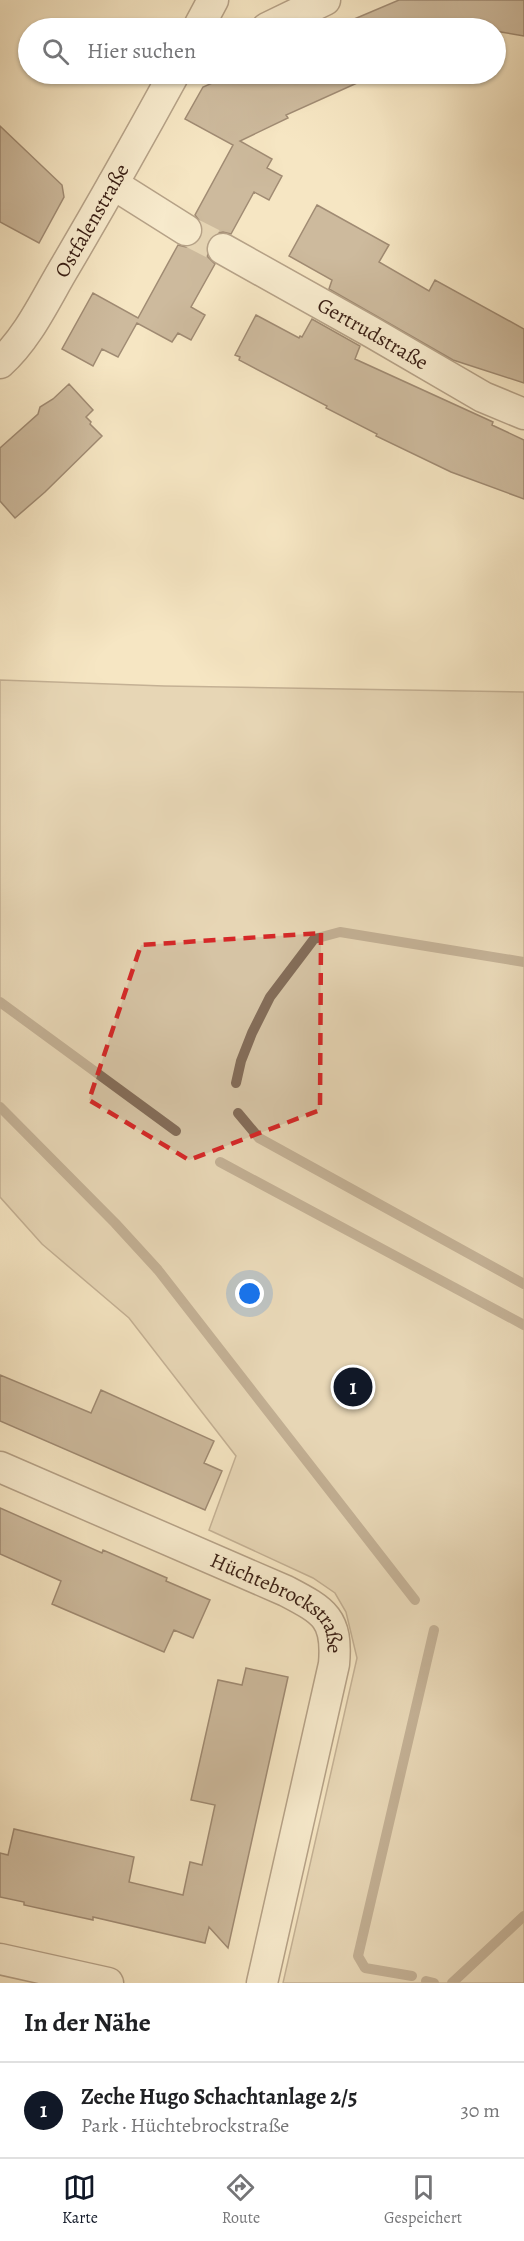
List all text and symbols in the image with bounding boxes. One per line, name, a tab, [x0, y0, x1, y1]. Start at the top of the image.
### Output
search box	[18, 18, 506, 84]
icon: search	[39, 35, 72, 68]
text: Hier suchen	[87, 36, 196, 66]
street label: Ostfalenstraße	[48, 158, 136, 283]
street label: Gertrudstraße	[312, 291, 434, 376]
your location	[235, 1279, 264, 1308]
pin: 1	[334, 1364, 372, 1410]
street label: Hüchtebrockstraße	[206, 1546, 349, 1654]
text: In der Nähe	[24, 2005, 151, 2040]
text: Zeche Hugo Schachtanlage 2/5	[81, 2082, 357, 2112]
text: 1	[40, 2097, 47, 2124]
text: 30 m	[460, 2097, 500, 2124]
text: Park · Hüchtebrockstraße	[81, 2112, 289, 2139]
tab: Karte	[62, 2171, 98, 2229]
tab: Route	[222, 2171, 260, 2229]
tab: Gespeichert	[384, 2171, 462, 2229]

